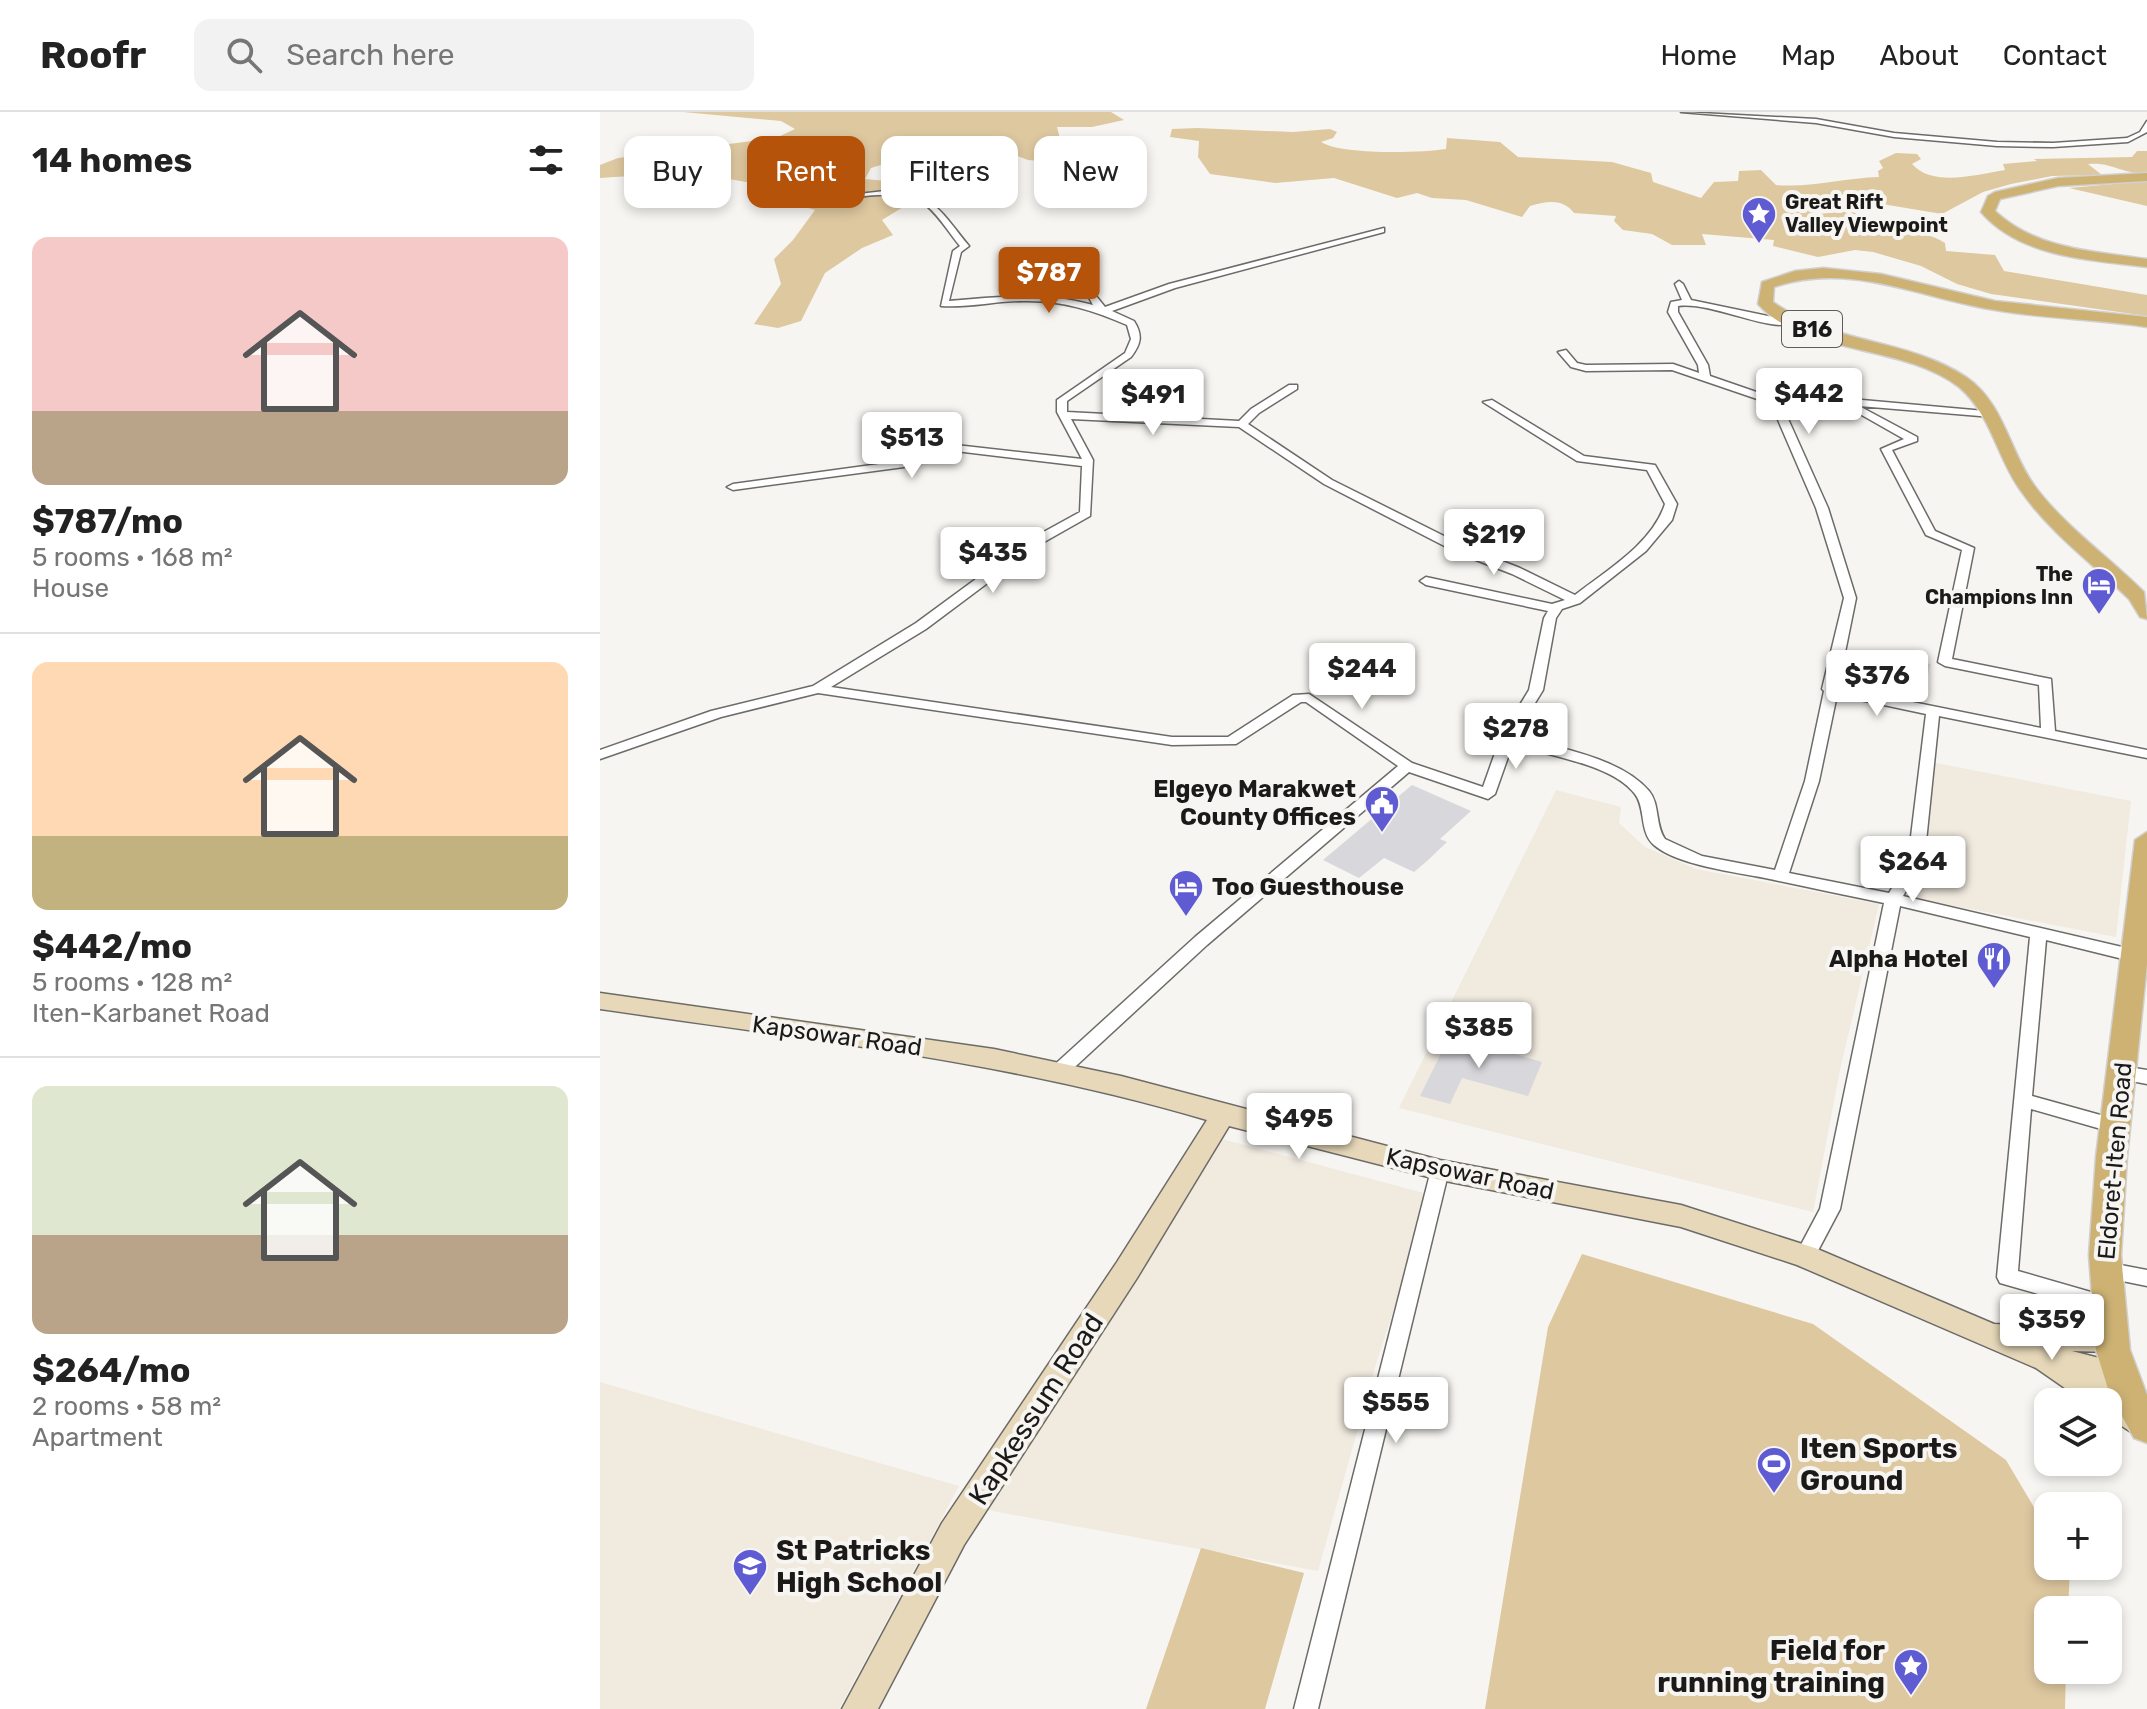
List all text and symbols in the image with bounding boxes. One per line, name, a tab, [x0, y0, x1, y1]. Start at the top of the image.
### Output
search box	[194, 19, 754, 91]
text: Roofr	[40, 32, 146, 78]
icon: search	[222, 33, 266, 77]
text: Search here	[286, 37, 455, 73]
text: Home	[1660, 39, 1737, 72]
text: Map	[1781, 39, 1835, 72]
text: About	[1879, 39, 1959, 72]
text: Contact	[2003, 39, 2107, 72]
chip: Buy	[624, 136, 731, 208]
chip: Rent	[747, 136, 865, 208]
chip: Filters	[881, 136, 1018, 208]
chip: New	[1034, 136, 1147, 208]
icon: filters	[524, 138, 568, 182]
text: 14 homes	[32, 140, 192, 181]
place label: Great Rift Valley Viewpoint	[1785, 190, 1948, 237]
place icon: Great Rift Valley Viewpoint	[1740, 195, 1778, 245]
pin: $787	[1002, 247, 1096, 315]
text: $787	[1017, 257, 1081, 288]
icon: home	[228, 289, 372, 433]
road number: B16	[1782, 311, 1842, 347]
pin: $442	[1762, 368, 1856, 436]
pin: $491	[1106, 369, 1200, 437]
text: $442	[1774, 378, 1844, 409]
text: $491	[1121, 379, 1185, 410]
pin: $513	[865, 412, 959, 480]
text: $513	[880, 422, 944, 453]
text: $787/mo	[32, 501, 183, 542]
pin: $219	[1447, 509, 1541, 577]
text: $219	[1462, 519, 1526, 550]
pin: $435	[946, 527, 1040, 595]
text: $435	[958, 537, 1028, 568]
text: 5 rooms · 168 m²	[32, 542, 233, 573]
place label: The Champions Inn	[1925, 562, 2073, 609]
hotel icon: The Champions Inn	[2080, 566, 2118, 616]
text: House	[32, 573, 109, 604]
pin: $244	[1315, 643, 1409, 711]
pin: $376	[1830, 650, 1924, 718]
text: $244	[1327, 653, 1397, 684]
text: $376	[1844, 660, 1910, 691]
pin: $278	[1469, 703, 1563, 771]
text: $278	[1483, 713, 1549, 744]
icon: home	[228, 714, 372, 858]
place label: Elgeyo Marakwet County Offices	[1153, 775, 1356, 831]
public building icon: Elgeyo Marakwet County Offices	[1363, 784, 1401, 834]
pin: $264	[1866, 836, 1960, 904]
text: $264	[1879, 846, 1947, 877]
hotel icon: Too Guesthouse	[1167, 868, 1205, 918]
place label: Too Guesthouse	[1212, 873, 1404, 901]
text: $442/mo	[32, 926, 192, 967]
restaurant icon: Alpha Hotel	[1975, 940, 2013, 990]
place label: Alpha Hotel	[1829, 945, 1968, 973]
text: 5 rooms · 128 m²	[32, 967, 232, 998]
text: Iten-Karbanet Road	[32, 998, 270, 1029]
pin: $385	[1432, 1002, 1526, 1070]
street label: Kapsowar Road	[750, 1010, 924, 1062]
text: $385	[1445, 1012, 1513, 1043]
street label: Eldoret-Iten Road	[2092, 1061, 2138, 1261]
pin: $495	[1252, 1093, 1346, 1161]
text: $495	[1265, 1103, 1333, 1134]
icon: home	[228, 1138, 372, 1282]
street label: Kapsowar Road	[1383, 1143, 1557, 1205]
pin: $359	[2005, 1294, 2099, 1362]
text: $359	[2018, 1304, 2086, 1335]
street label: Kapkessum Road	[962, 1307, 1110, 1511]
text: $264/mo	[32, 1350, 191, 1391]
pin: $555	[1349, 1377, 1443, 1445]
text: $555	[1362, 1387, 1430, 1418]
map controls	[2034, 1388, 2122, 1684]
button: layers	[2034, 1388, 2122, 1476]
text: 2 rooms · 58 m²	[32, 1391, 221, 1422]
text: Apartment	[32, 1422, 163, 1453]
place label: Iten Sports Ground	[1800, 1432, 1957, 1497]
sports icon: Iten Sports Ground	[1755, 1445, 1793, 1495]
button: +	[2034, 1492, 2122, 1580]
place label: St Patricks High School	[776, 1534, 942, 1599]
school or university icon: St Patricks High School	[731, 1547, 769, 1597]
button: −	[2034, 1596, 2122, 1684]
place label: Field for running training	[1657, 1634, 1885, 1699]
place icon: Field for running training	[1892, 1647, 1930, 1697]

